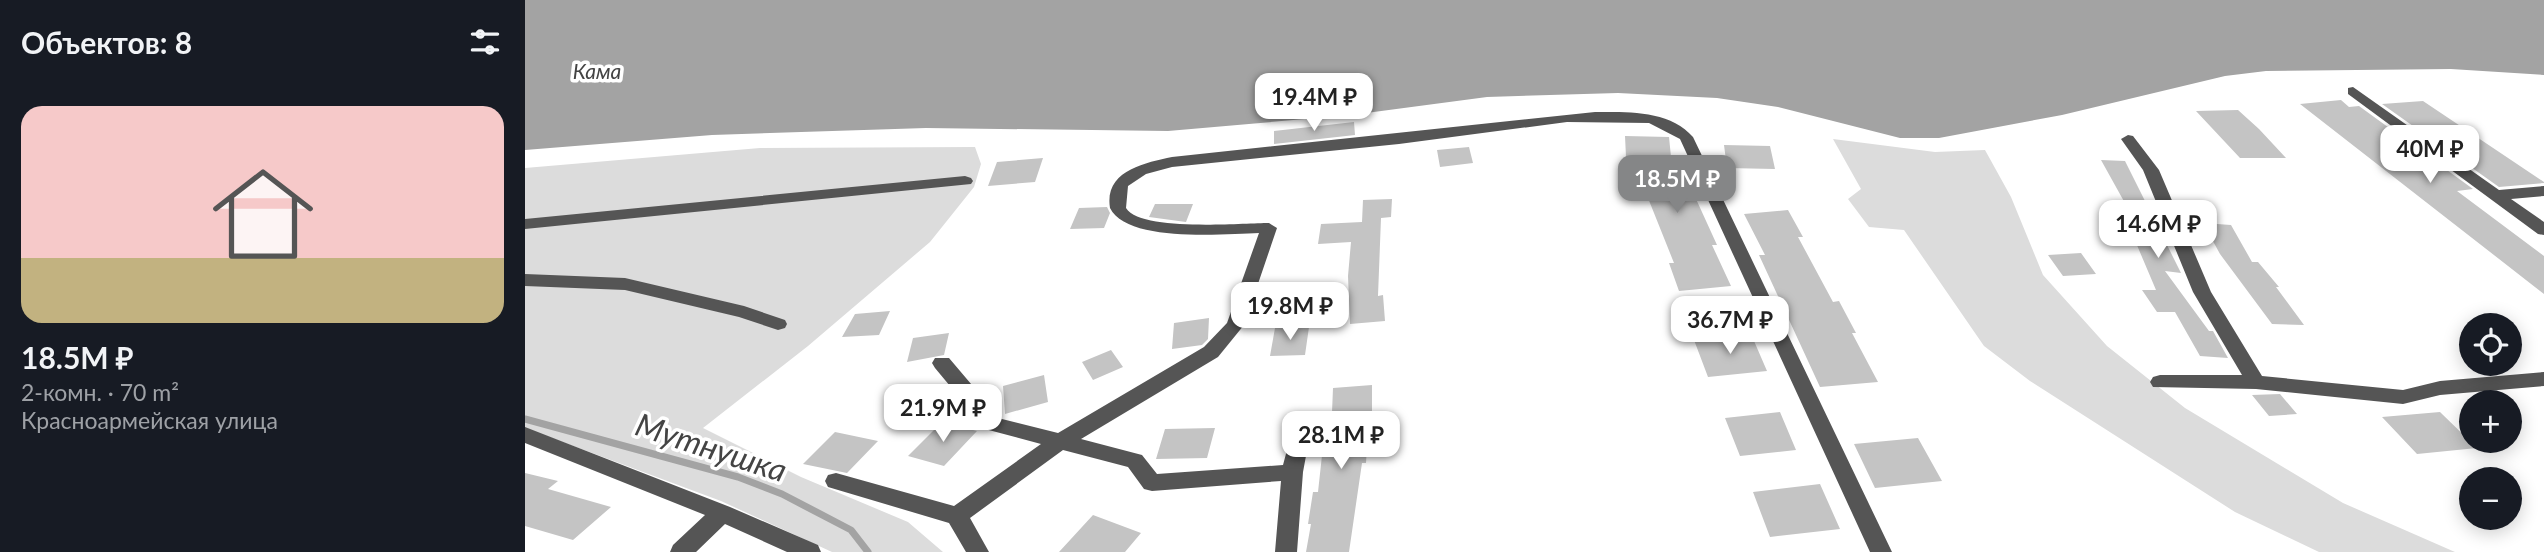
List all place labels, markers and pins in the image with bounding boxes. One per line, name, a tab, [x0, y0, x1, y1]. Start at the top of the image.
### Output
pin: 19.4M ₽	[1249, 74, 1379, 133]
pin: 40M ₽	[2381, 125, 2479, 185]
pin: 18.5M ₽	[1612, 156, 1742, 215]
pin: 14.6M ₽	[2093, 201, 2223, 260]
pin: 19.8M ₽	[1225, 282, 1355, 342]
pin: 36.7M ₽	[1665, 296, 1795, 356]
pin: 21.9M ₽	[878, 384, 1008, 444]
pin: 28.1M ₽	[1276, 412, 1406, 471]

